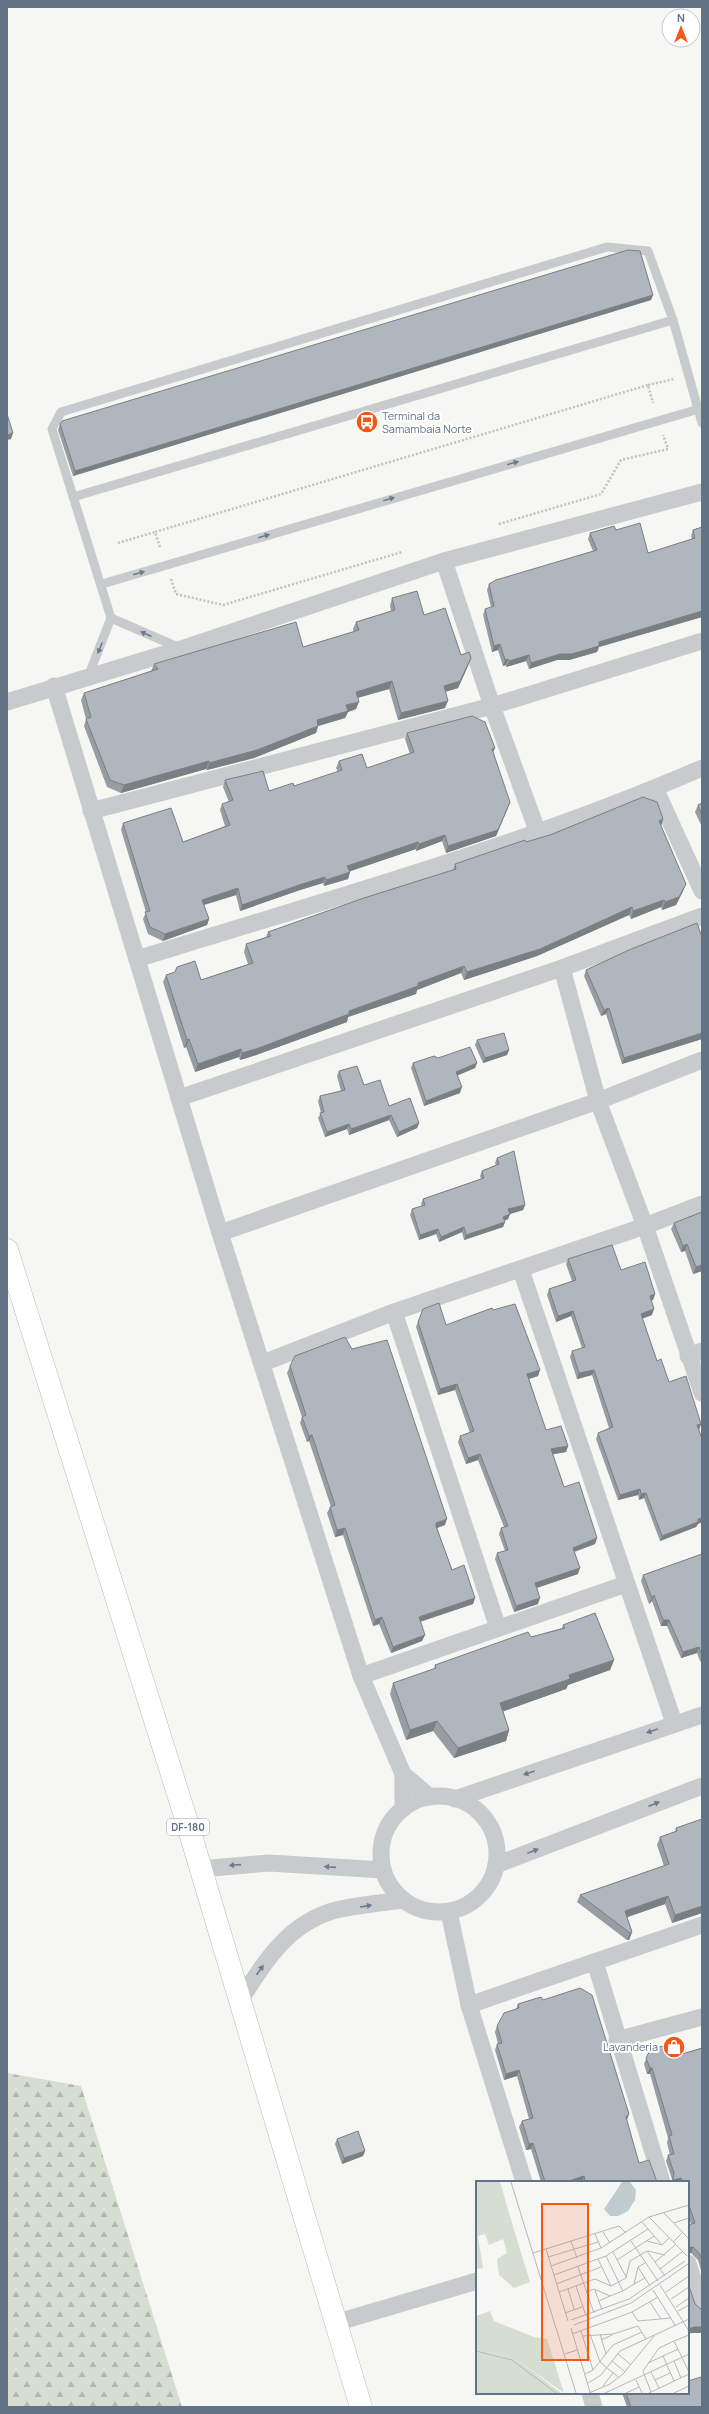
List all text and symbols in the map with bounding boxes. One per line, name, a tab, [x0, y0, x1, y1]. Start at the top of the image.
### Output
north arrow	[661, 8, 701, 48]
text: N	[677, 10, 685, 25]
place label: Terminal da Samambaia Norte	[382, 408, 472, 436]
bus stop icon: Terminal da Samambaia Norte	[354, 409, 380, 435]
one-way arrow	[508, 460, 520, 466]
one-way arrow	[383, 496, 395, 502]
one-way arrow	[258, 533, 270, 539]
one-way arrow	[133, 570, 145, 576]
one-way arrow	[140, 630, 152, 636]
one-way arrow	[96, 642, 102, 654]
one-way arrow	[645, 1728, 657, 1734]
one-way arrow	[522, 1771, 534, 1777]
one-way arrow	[649, 1801, 661, 1807]
road number: DF-180	[167, 1819, 209, 1835]
one-way arrow	[527, 1847, 539, 1853]
one-way arrow	[229, 1861, 241, 1868]
one-way arrow	[324, 1863, 336, 1870]
one-way arrow	[360, 1903, 372, 1909]
one-way arrow	[256, 1965, 264, 1976]
shop icon: Lavanderia	[661, 2034, 687, 2060]
place label: Lavanderia	[603, 2039, 658, 2054]
inset map	[476, 2181, 689, 2394]

